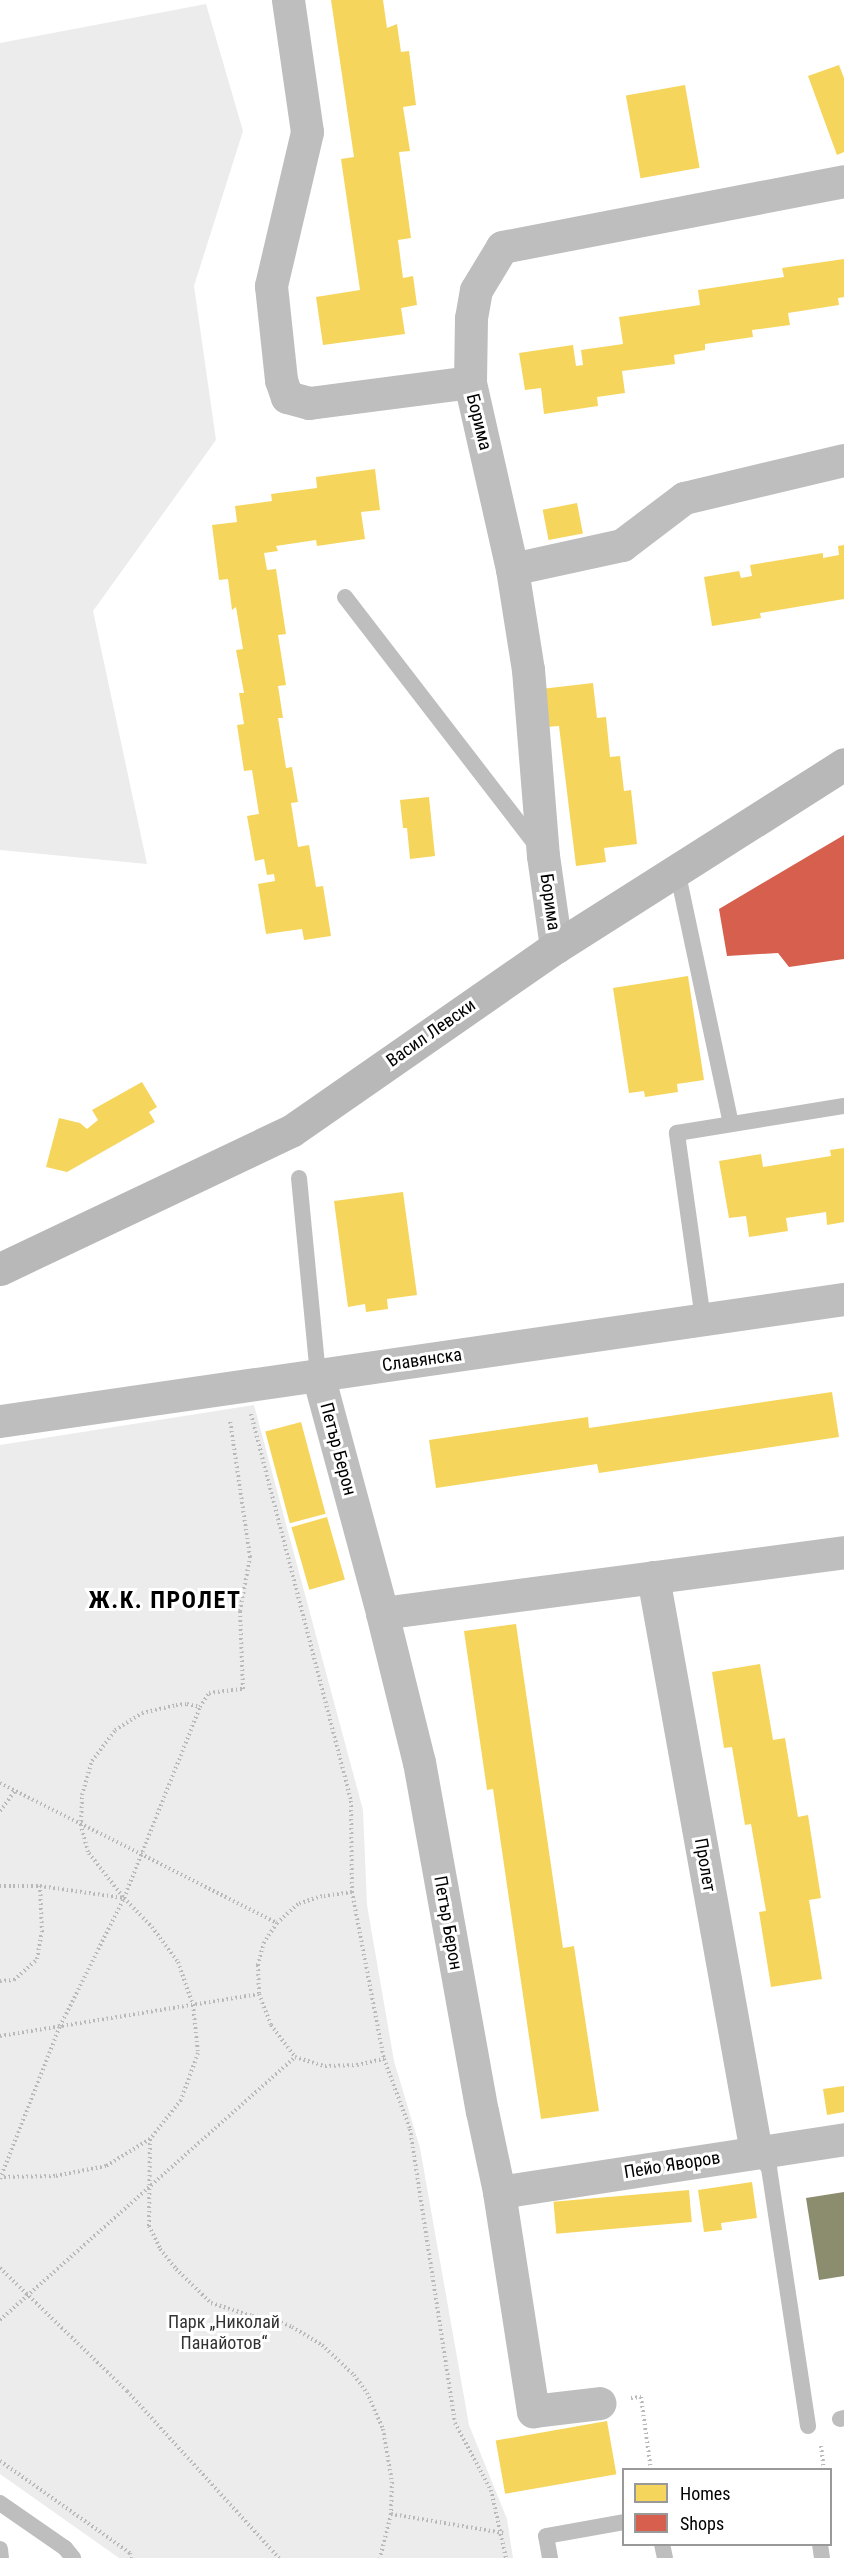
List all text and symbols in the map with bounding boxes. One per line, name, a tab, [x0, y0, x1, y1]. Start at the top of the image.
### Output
street label: Борима	[462, 392, 496, 452]
street label: Борима	[535, 872, 565, 932]
street label: Васил Левски	[382, 994, 480, 1072]
street label: Славянска	[381, 1344, 463, 1376]
street label: Петър Берон	[315, 1400, 361, 1498]
district label: Ж.К. ПРОЛЕТ	[89, 1587, 241, 1615]
street label: Пролет	[690, 1836, 720, 1894]
street label: Петър Берон	[429, 1874, 467, 1972]
street label: Пейо Яворов	[622, 2147, 722, 2183]
park label: Парк „Николай Панайотов“	[168, 2312, 280, 2354]
legend	[622, 2468, 832, 2546]
text: Homes	[680, 2483, 730, 2504]
text: Shops	[680, 2513, 724, 2534]

